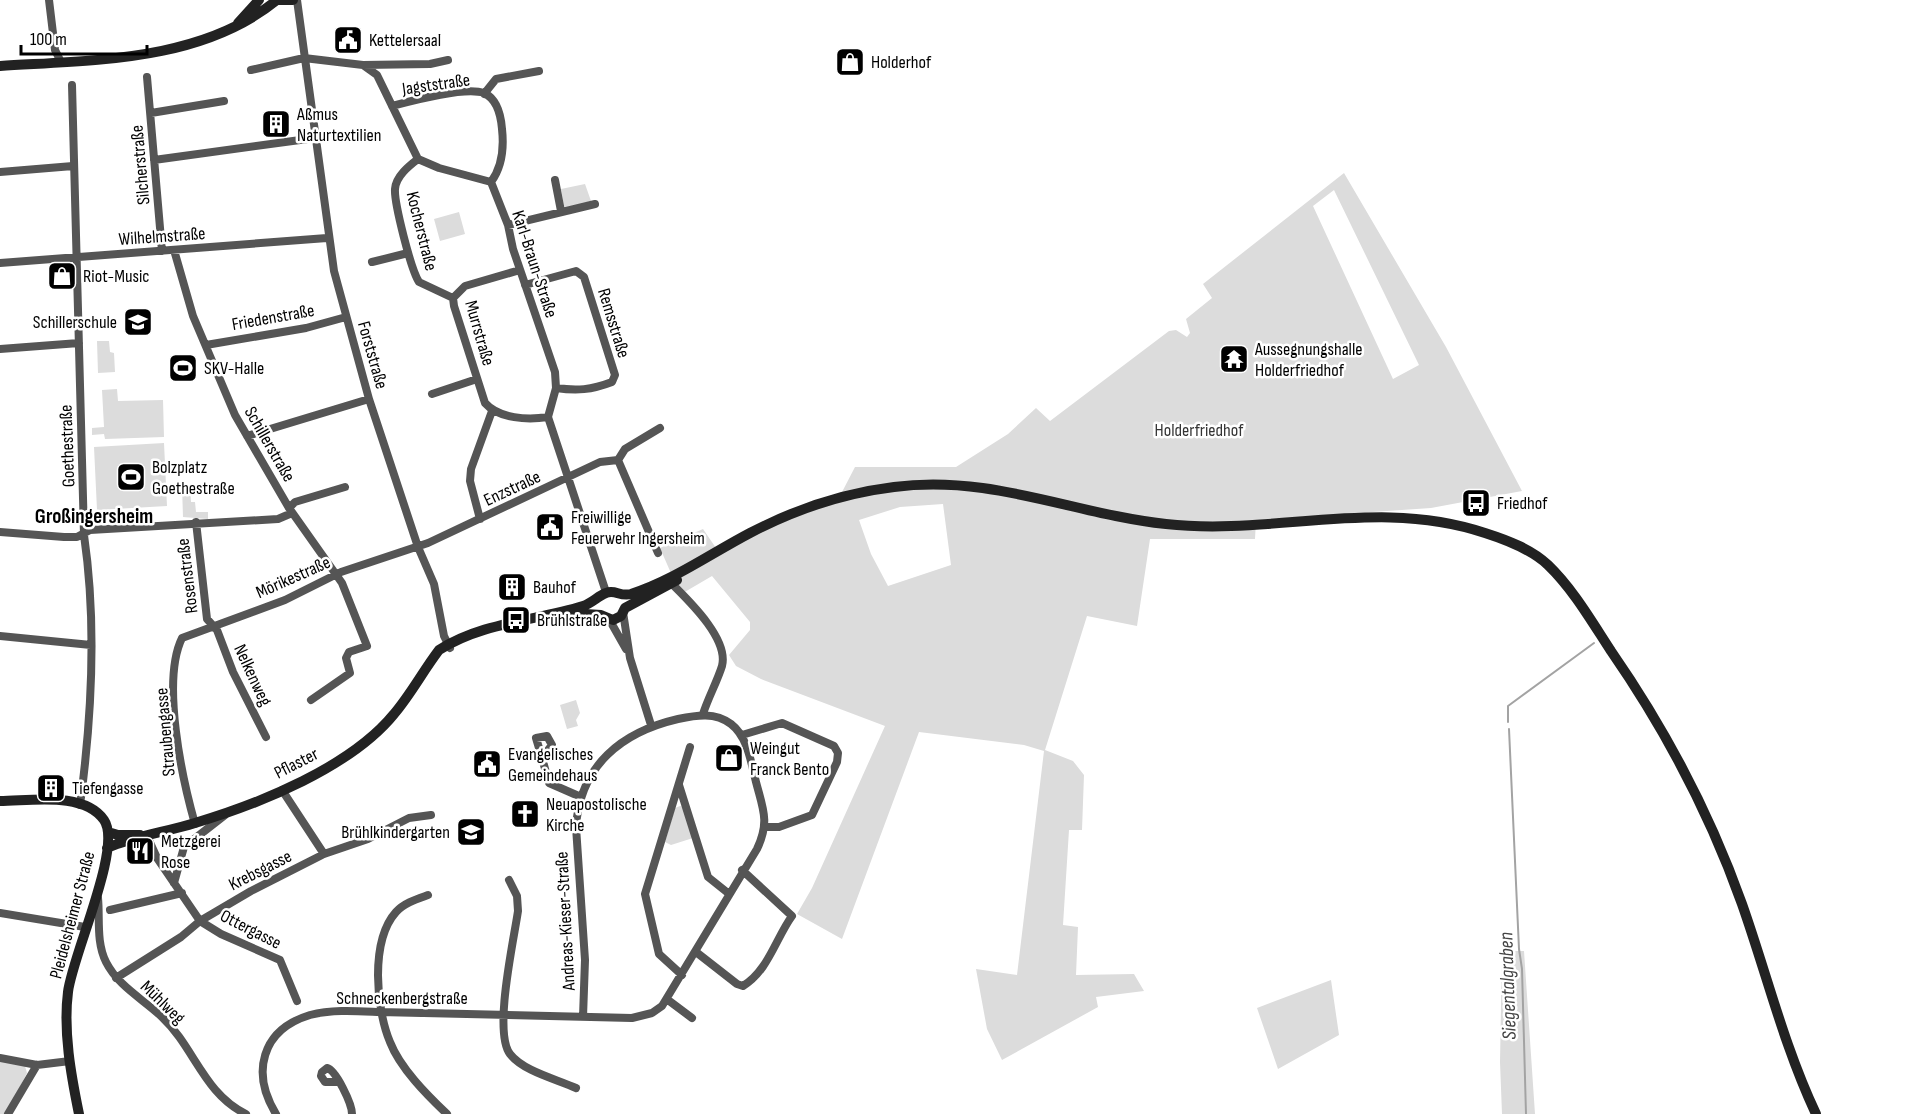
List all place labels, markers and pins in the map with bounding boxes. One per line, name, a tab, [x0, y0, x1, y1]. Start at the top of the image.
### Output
public building icon: Kettelersaal	[332, 24, 364, 56]
place label: Kettelersaal	[369, 30, 441, 51]
shop icon: Holderhof	[834, 46, 866, 78]
place label: Holderhof	[871, 52, 932, 73]
place label: Aßmus Naturtextilien	[296, 104, 381, 146]
building icon: Aßmus Naturtextilien	[260, 108, 292, 140]
shop icon: Riot-Music	[46, 260, 78, 292]
place label: Riot-Music	[83, 266, 149, 287]
school or university icon: Schillerschule	[122, 306, 154, 338]
place label: Schillerschule	[33, 312, 117, 333]
place label: Aussegnungshalle Holderfriedhof	[1254, 339, 1363, 381]
temple icon: Aussegnungshalle Holderfriedhof	[1218, 343, 1250, 375]
sports icon: SKV-Halle	[167, 352, 199, 384]
place label: SKV-Halle	[204, 358, 264, 379]
place label: Bolzplatz Goethestraße	[152, 457, 235, 499]
sports icon: Bolzplatz Goethestraße	[115, 461, 147, 493]
bus stop icon: Friedhof	[1460, 487, 1492, 519]
place label: Friedhof	[1497, 493, 1548, 514]
place label: Freiwillige Feuerwehr Ingersheim	[571, 507, 705, 549]
public building icon: Freiwillige Feuerwehr Ingersheim	[534, 511, 566, 543]
building icon: Bauhof	[496, 571, 528, 603]
place label: Bauhof	[533, 577, 577, 598]
bus stop icon: Brühlstraße	[500, 604, 532, 636]
place label: Brühlstraße	[537, 610, 607, 631]
place label: Weingut Franck Bento	[750, 738, 829, 780]
shop icon: Weingut Franck Bento	[713, 742, 745, 774]
place label: Evangelisches Gemeindehaus	[508, 744, 597, 786]
public building icon: Evangelisches Gemeindehaus	[471, 748, 503, 780]
building icon: Tiefengasse	[35, 772, 67, 804]
place label: Tiefengasse	[72, 778, 143, 799]
place label: Neuapostolische Kirche	[546, 794, 647, 836]
church icon: Neuapostolische Kirche	[509, 798, 541, 830]
school or university icon: Brühlkindergarten	[455, 816, 487, 848]
place label: Brühlkindergarten	[341, 822, 450, 843]
place label: Metzgerei Rose	[161, 831, 221, 873]
restaurant icon: Metzgerei Rose	[124, 835, 156, 867]

